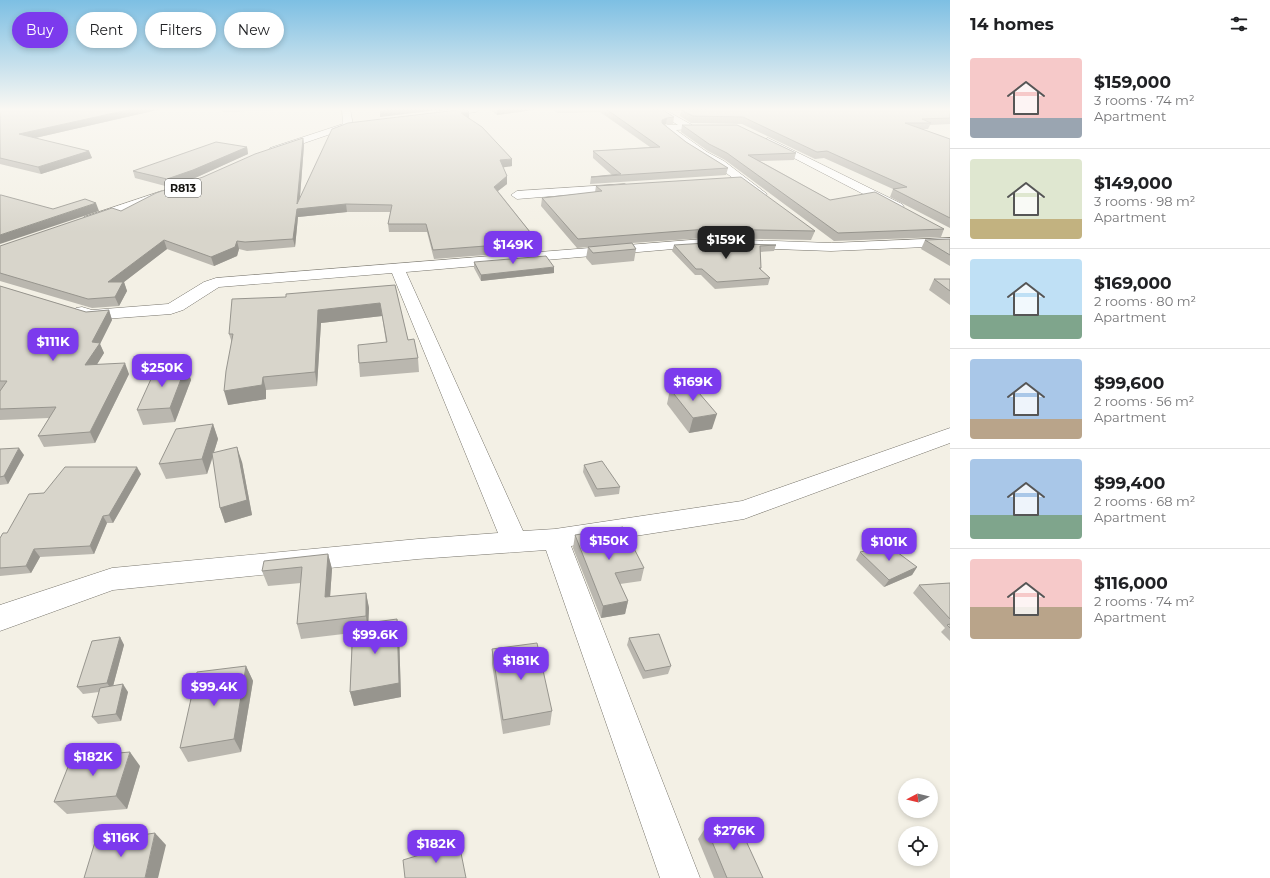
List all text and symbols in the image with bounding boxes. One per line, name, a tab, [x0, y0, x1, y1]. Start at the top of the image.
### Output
chip: Buy	[12, 12, 68, 48]
chip: Rent	[76, 12, 137, 48]
chip: Filters	[145, 12, 216, 48]
chip: New	[224, 12, 284, 48]
icon: filters	[1228, 13, 1250, 35]
text: 14 homes	[970, 14, 1054, 34]
text: $159,000	[1094, 72, 1171, 92]
icon: home	[1002, 74, 1050, 122]
text: 3 rooms · 74 m²	[1094, 92, 1195, 108]
text: Apartment	[1094, 108, 1166, 124]
text: $149,000	[1094, 173, 1172, 193]
icon: home	[1002, 175, 1050, 223]
road number: R813	[165, 179, 201, 197]
text: 3 rooms · 98 m²	[1094, 193, 1195, 209]
text: Apartment	[1094, 209, 1166, 225]
pin: $159K	[698, 226, 754, 260]
pin: $149K	[485, 231, 541, 265]
text: $159K	[707, 231, 745, 247]
text: $149K	[493, 236, 533, 252]
text: $169,000	[1094, 273, 1172, 293]
icon: home	[1002, 275, 1050, 323]
text: 2 rooms · 80 m²	[1094, 293, 1196, 309]
text: Apartment	[1094, 309, 1166, 325]
pin: $111K	[25, 328, 81, 362]
text: $111K	[36, 333, 70, 349]
pin: $250K	[134, 354, 190, 388]
text: $250K	[141, 359, 183, 375]
pin: $169K	[665, 368, 721, 402]
text: $169K	[673, 373, 713, 389]
text: $99,600	[1094, 373, 1164, 393]
icon: home	[1002, 375, 1050, 423]
text: 2 rooms · 56 m²	[1094, 393, 1194, 409]
text: Apartment	[1094, 409, 1166, 425]
text: $99,400	[1094, 473, 1165, 493]
icon: home	[1002, 475, 1050, 523]
text: 2 rooms · 68 m²	[1094, 493, 1195, 509]
text: Apartment	[1094, 509, 1166, 525]
pin: $150K	[581, 527, 637, 561]
pin: $101K	[861, 528, 917, 562]
text: $150K	[589, 532, 629, 548]
text: $101K	[871, 533, 907, 549]
text: $116,000	[1094, 573, 1168, 593]
icon: home	[1002, 575, 1050, 623]
text: 2 rooms · 74 m²	[1094, 593, 1195, 609]
text: Apartment	[1094, 609, 1166, 625]
pin: $99.6K	[342, 621, 408, 655]
text: $99.6K	[352, 626, 398, 642]
pin: $181K	[493, 647, 549, 681]
text: $181K	[503, 652, 539, 668]
pin: $99.4K	[181, 673, 247, 707]
text: $99.4K	[191, 678, 237, 694]
pin: $182K	[65, 743, 121, 777]
text: $182K	[73, 748, 113, 764]
north arrow	[898, 778, 938, 818]
map controls	[898, 778, 938, 866]
pin: $276K	[706, 817, 762, 851]
text: $276K	[713, 822, 755, 838]
pin: $116K	[93, 824, 149, 858]
button: locate	[898, 826, 938, 866]
text: $116K	[103, 829, 139, 845]
pin: $182K	[408, 830, 464, 864]
text: $182K	[416, 835, 456, 851]

